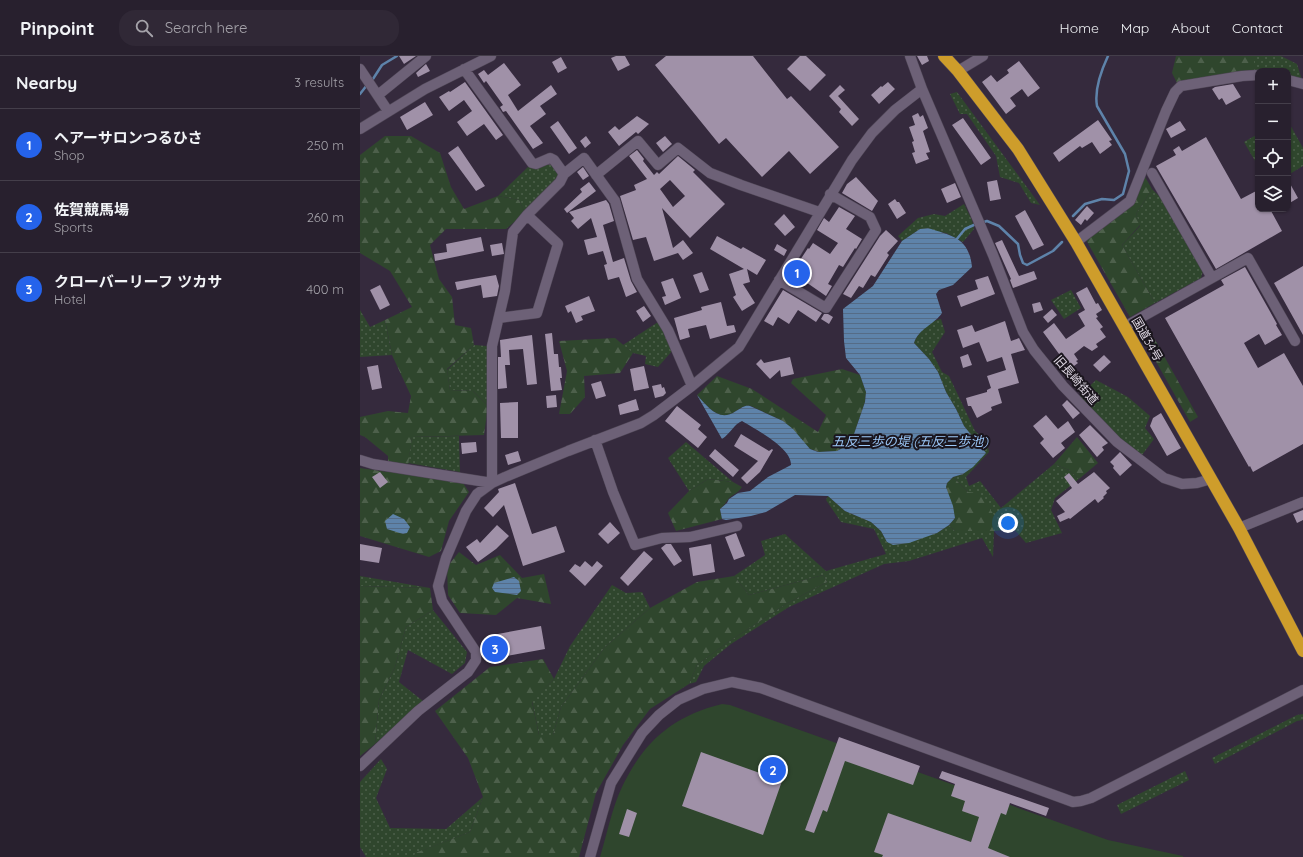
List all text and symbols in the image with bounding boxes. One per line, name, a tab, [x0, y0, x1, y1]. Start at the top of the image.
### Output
search box	[119, 10, 399, 46]
text: Pinpoint	[20, 16, 95, 40]
icon: search	[133, 17, 155, 39]
text: Search here	[165, 18, 247, 37]
text: Home	[1060, 19, 1099, 37]
text: Map	[1121, 19, 1149, 37]
text: About	[1171, 19, 1210, 37]
text: Contact	[1232, 19, 1283, 37]
map controls	[1255, 68, 1291, 212]
button: +	[1255, 68, 1291, 104]
text: Nearby	[16, 72, 77, 93]
text: 3 results	[294, 74, 344, 90]
button: −	[1255, 104, 1291, 140]
text: ヘアーサロンつるひさ	[54, 128, 203, 147]
text: 1	[26, 137, 32, 153]
text: 250 m	[307, 137, 344, 153]
button: locate	[1255, 140, 1291, 176]
text: Shop	[54, 147, 84, 163]
button: layers	[1255, 176, 1291, 212]
text: 佐賀競馬場	[54, 200, 129, 219]
text: 2	[25, 209, 33, 225]
text: 260 m	[307, 209, 344, 225]
text: Sports	[54, 219, 93, 235]
pin: 1	[784, 258, 810, 288]
text: クローバーリーフ ツカサ	[54, 272, 222, 291]
text: 3	[26, 281, 32, 297]
text: 400 m	[306, 281, 344, 297]
text: Hotel	[54, 291, 86, 307]
street label: 国道34号	[1129, 314, 1166, 364]
street label: 旧長崎街道	[1051, 352, 1102, 407]
water label: 五反三歩の堤 (五反三歩池)	[832, 433, 989, 449]
your location	[998, 513, 1018, 533]
pin: 3	[482, 634, 508, 664]
pin: 2	[760, 755, 786, 785]

